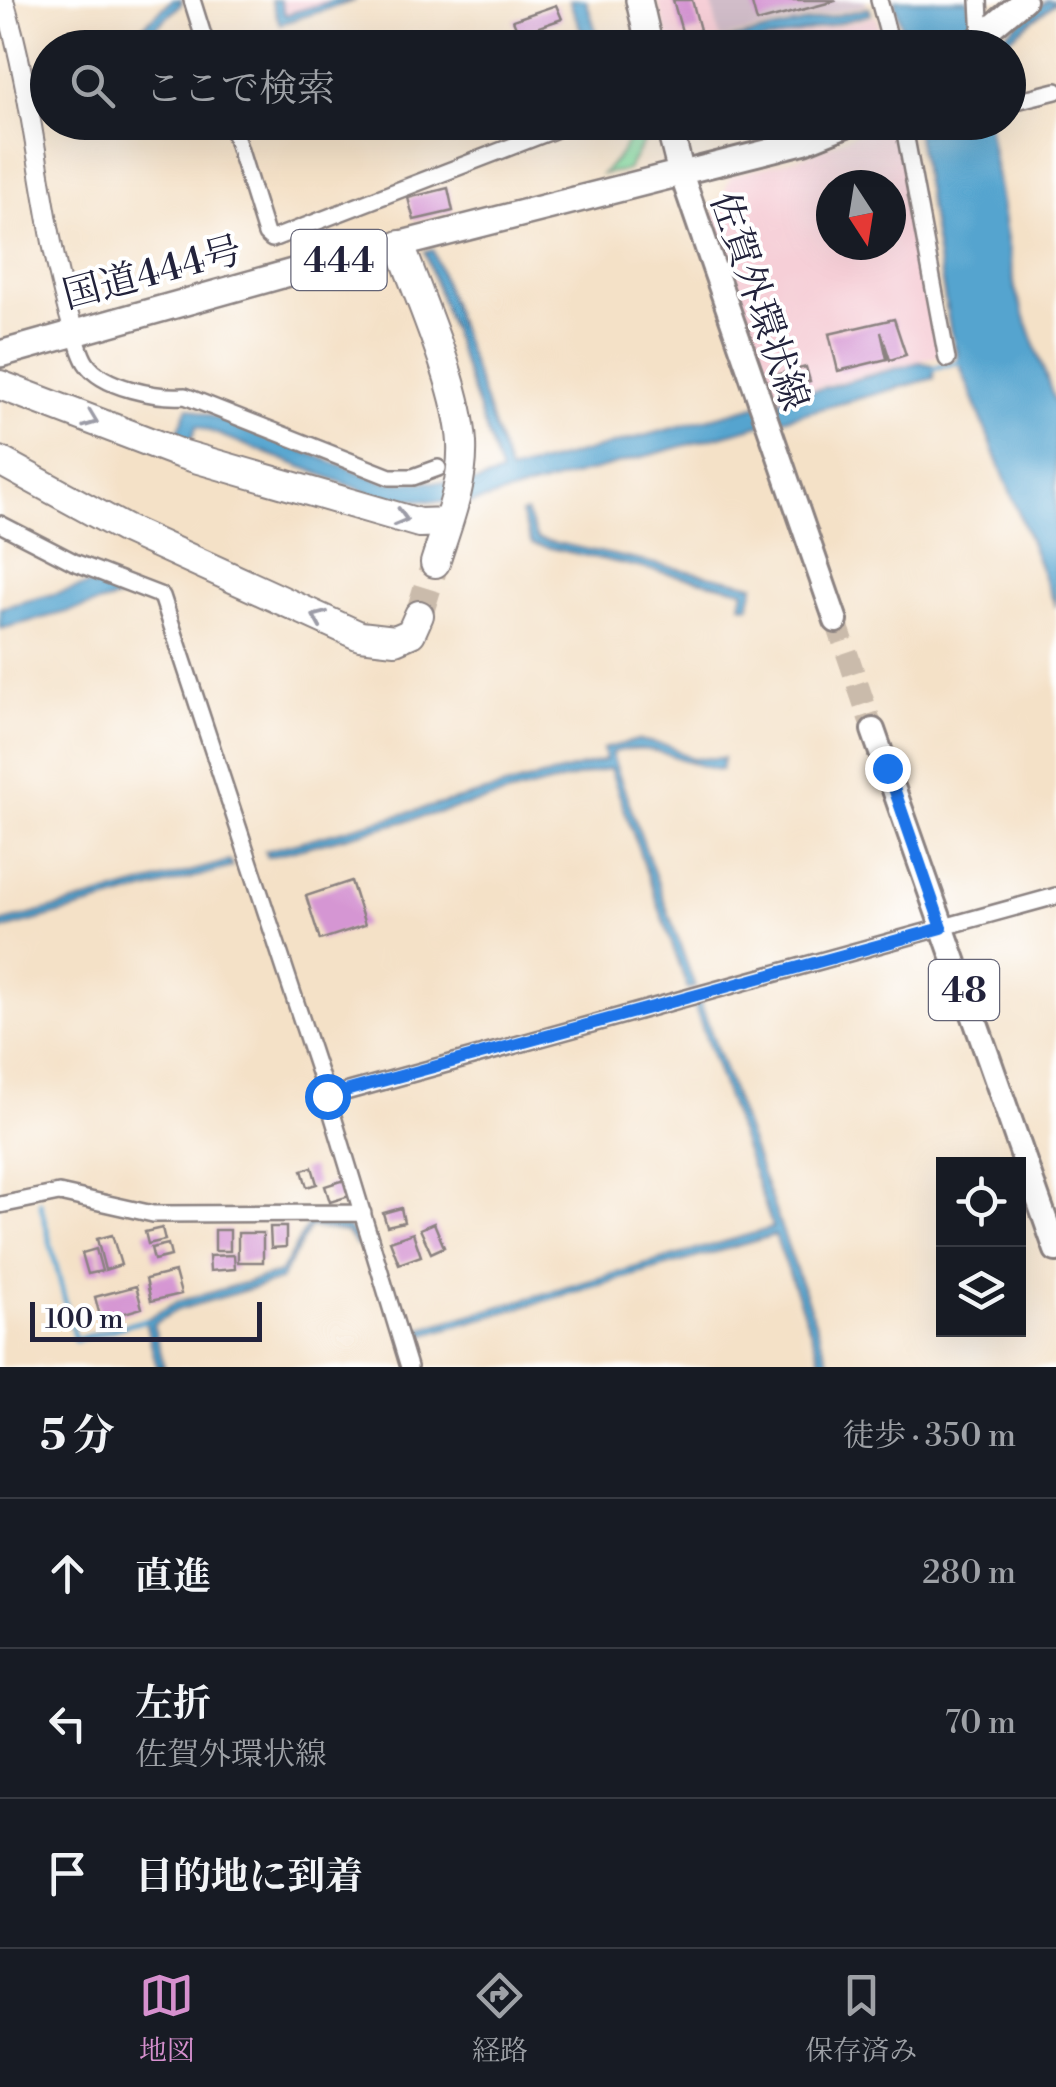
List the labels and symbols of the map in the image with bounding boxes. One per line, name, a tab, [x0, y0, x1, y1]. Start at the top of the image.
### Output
north arrow	[816, 170, 906, 260]
street label: 佐賀外環状線	[699, 186, 818, 417]
street label: 国道444号	[58, 227, 247, 320]
road number: 444	[292, 230, 386, 290]
one-way arrow	[81, 408, 99, 428]
one-way arrow	[391, 506, 408, 527]
one-way arrow	[311, 610, 329, 630]
route end	[865, 746, 911, 792]
road number: 48	[929, 960, 999, 1020]
route start	[305, 1074, 351, 1120]
scale bar	[30, 1297, 262, 1342]

